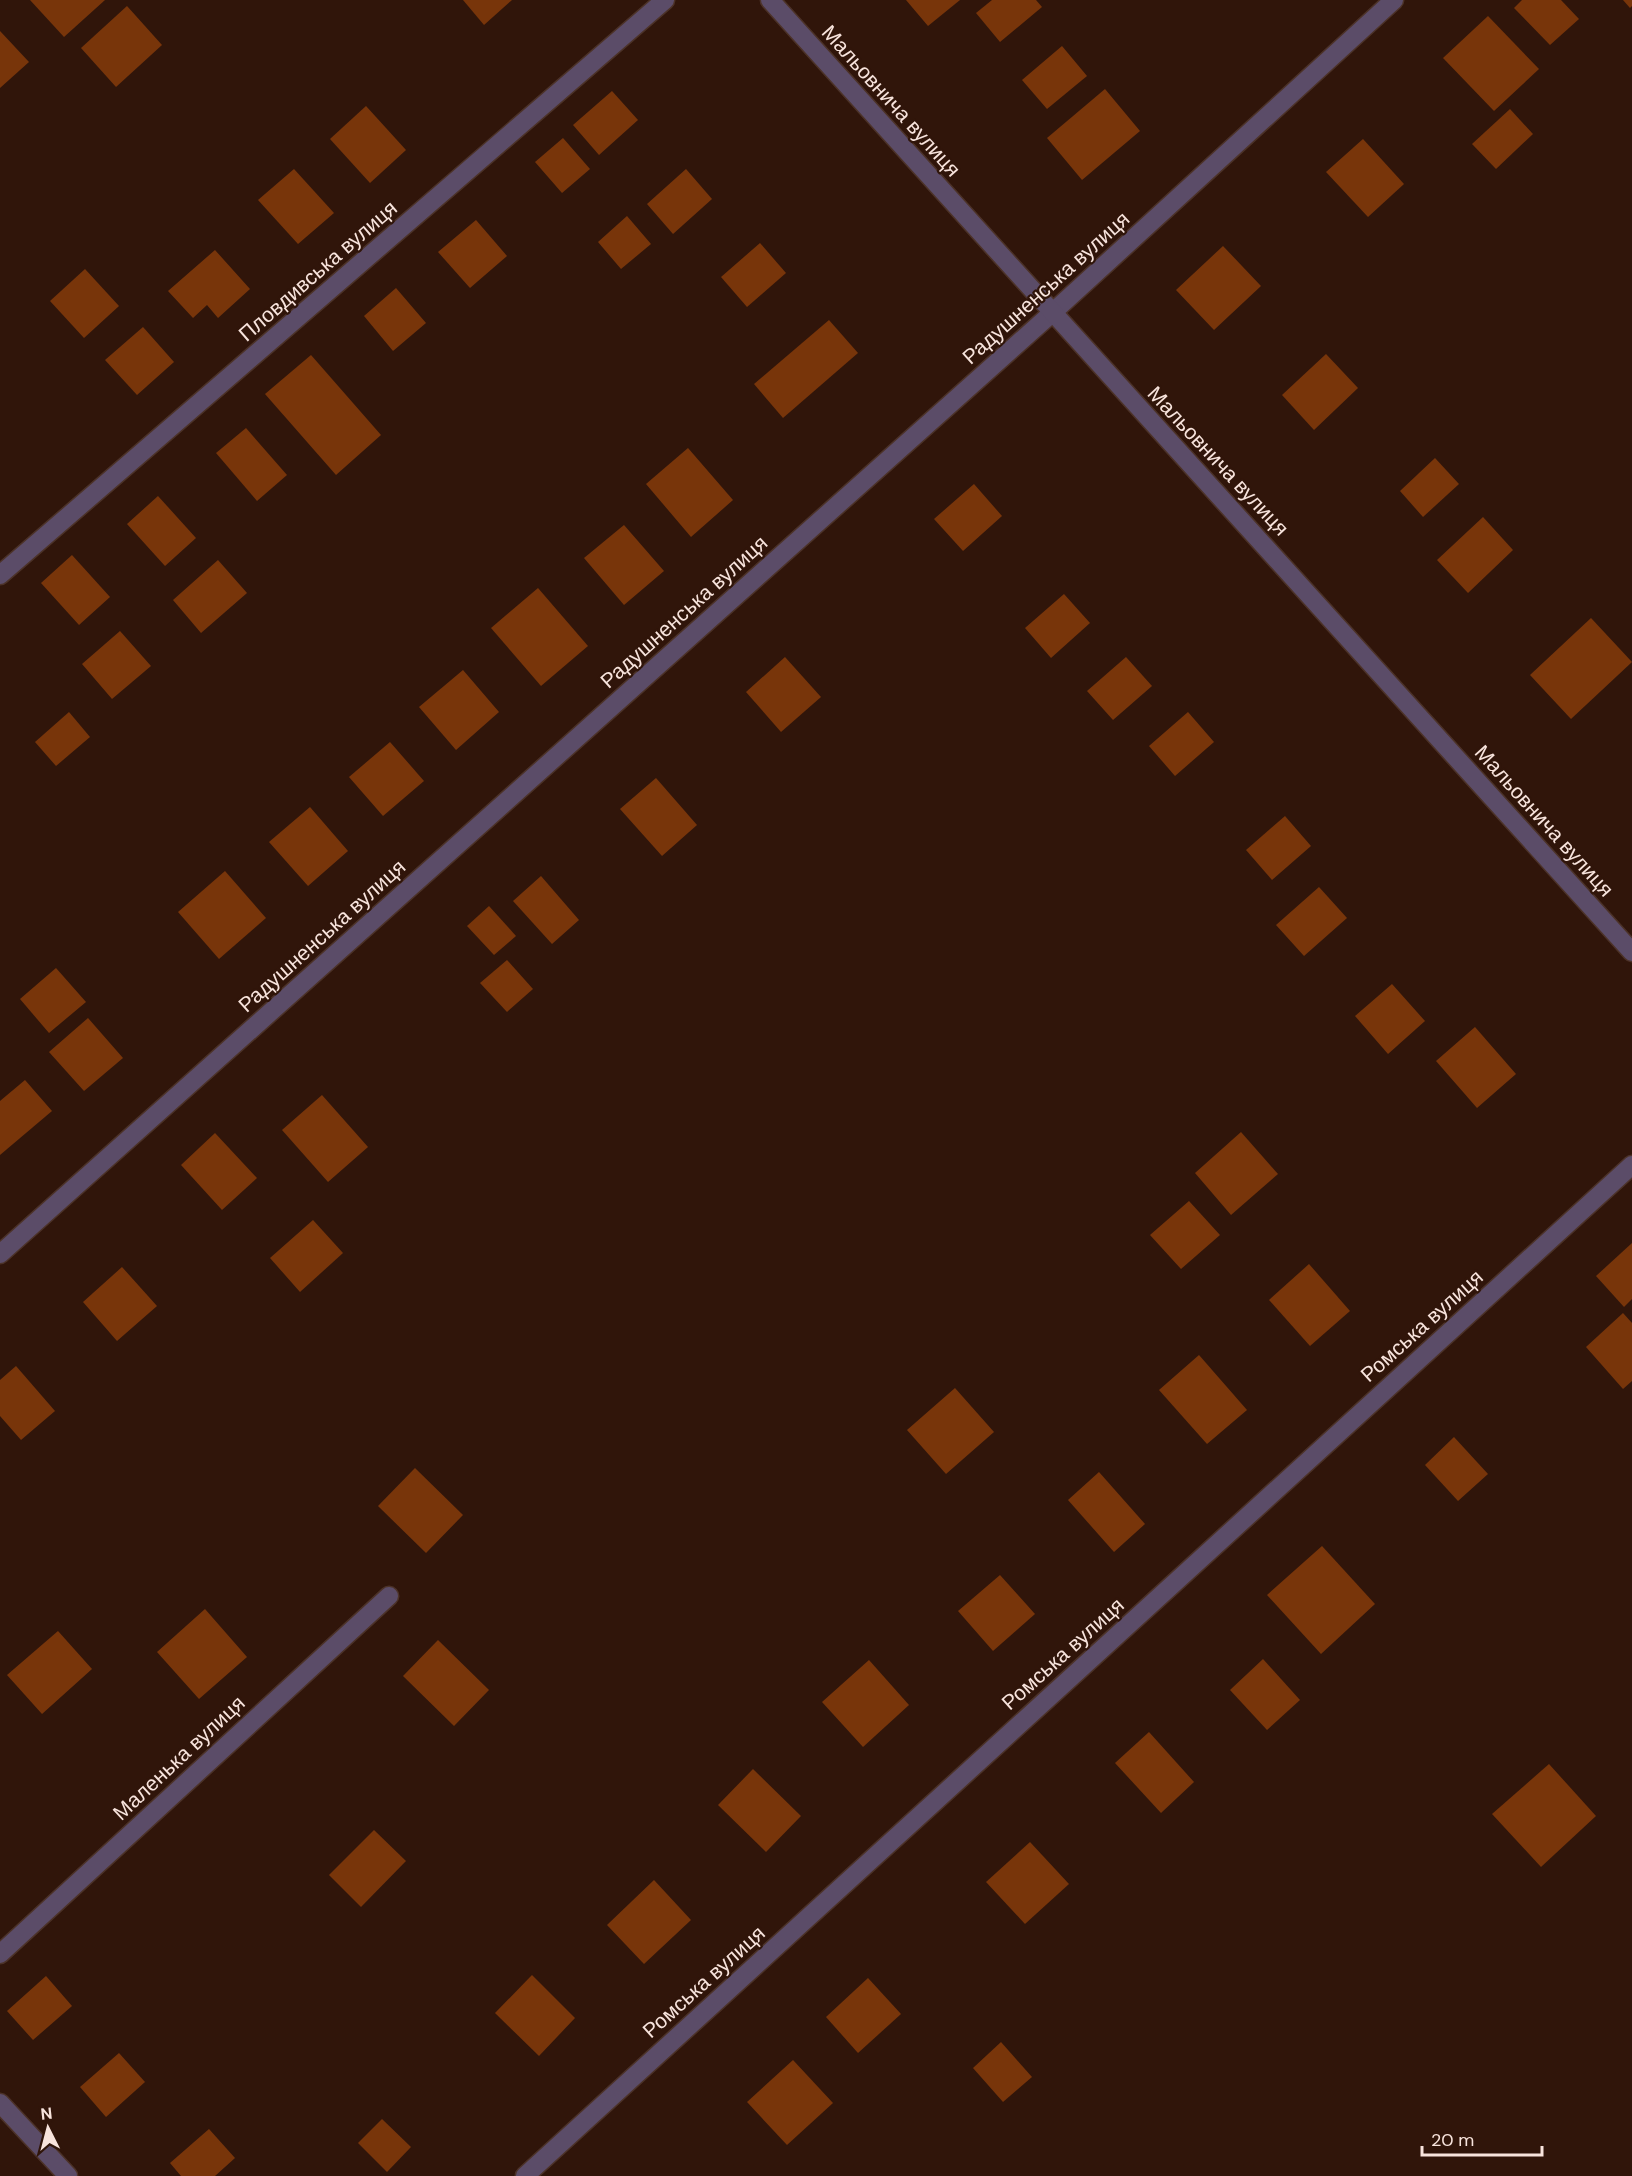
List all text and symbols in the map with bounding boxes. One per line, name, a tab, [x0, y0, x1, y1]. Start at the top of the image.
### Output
street label: Мальовнича вулиця	[815, 19, 967, 183]
street label: Пловдивська вулиця	[233, 194, 403, 348]
street label: Радушненська вулиця	[956, 205, 1136, 371]
street label: Мальовнича вулиця	[1141, 380, 1295, 542]
street label: Радушненська вулиця	[594, 529, 774, 695]
street label: Мальовнича вулиця	[1468, 739, 1620, 903]
street label: Радушненська вулиця	[232, 853, 412, 1019]
street label: Ромська вулиця	[1355, 1264, 1489, 1388]
street label: Ромська вулиця	[996, 1592, 1130, 1716]
street label: Маленька вулиця	[107, 1689, 251, 1827]
street label: Ромська вулиця	[637, 1920, 771, 2044]
north arrow	[18, 2098, 78, 2158]
text: N	[40, 2103, 53, 2125]
scale bar	[1422, 2119, 1542, 2157]
text: 20 m	[1431, 2128, 1474, 2152]

